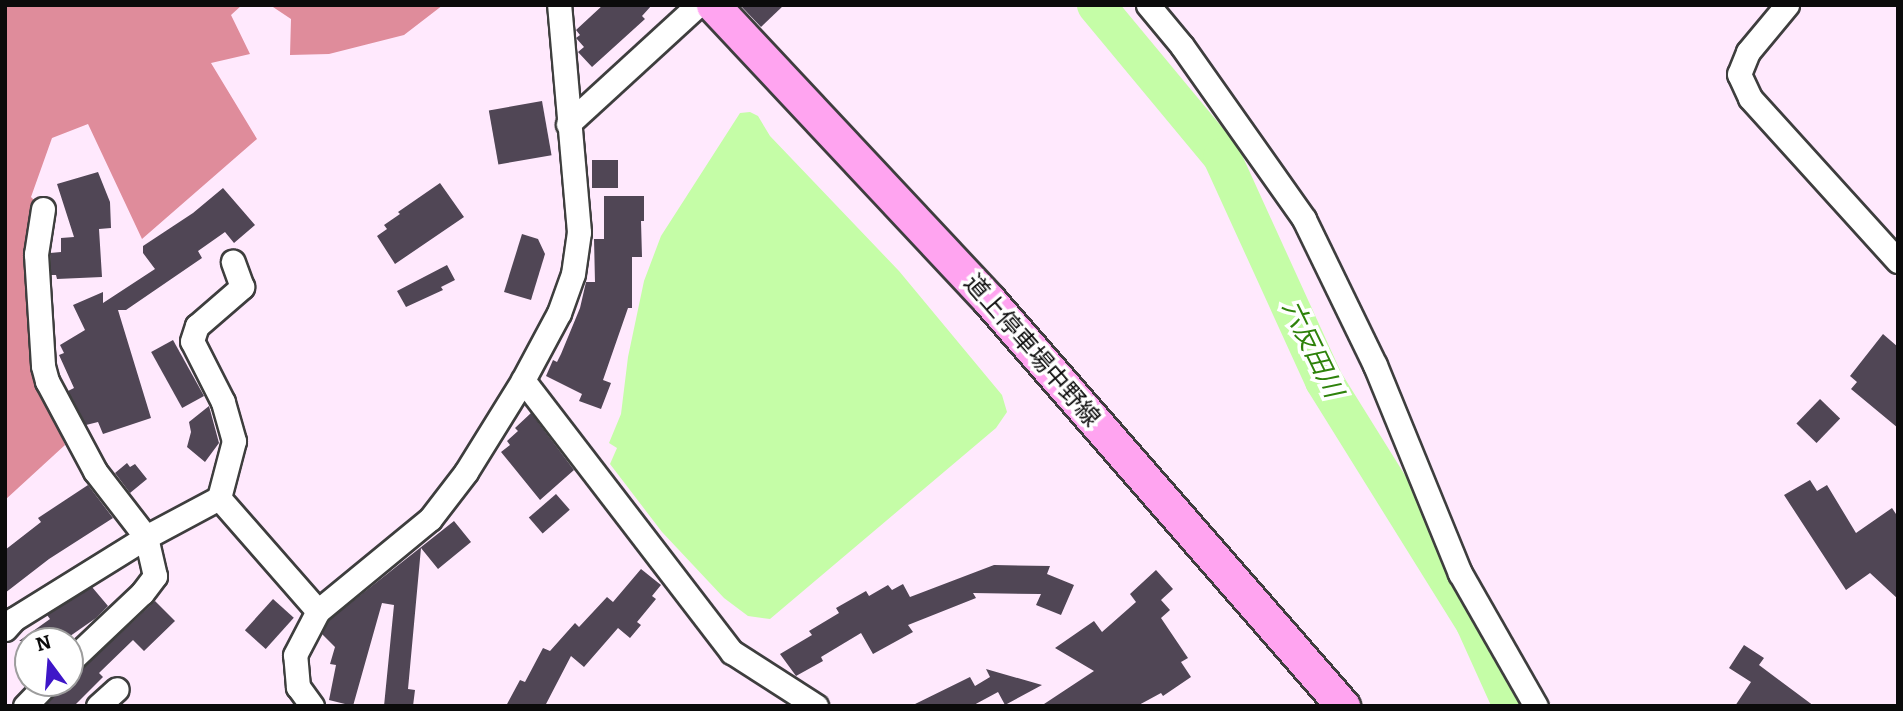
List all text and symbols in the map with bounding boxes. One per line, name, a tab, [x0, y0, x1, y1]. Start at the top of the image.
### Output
street label: 道上停車場中野線	[958, 269, 1106, 433]
water label: 六反田川	[1275, 295, 1349, 403]
north arrow	[14, 627, 84, 697]
text: N	[33, 630, 54, 656]

